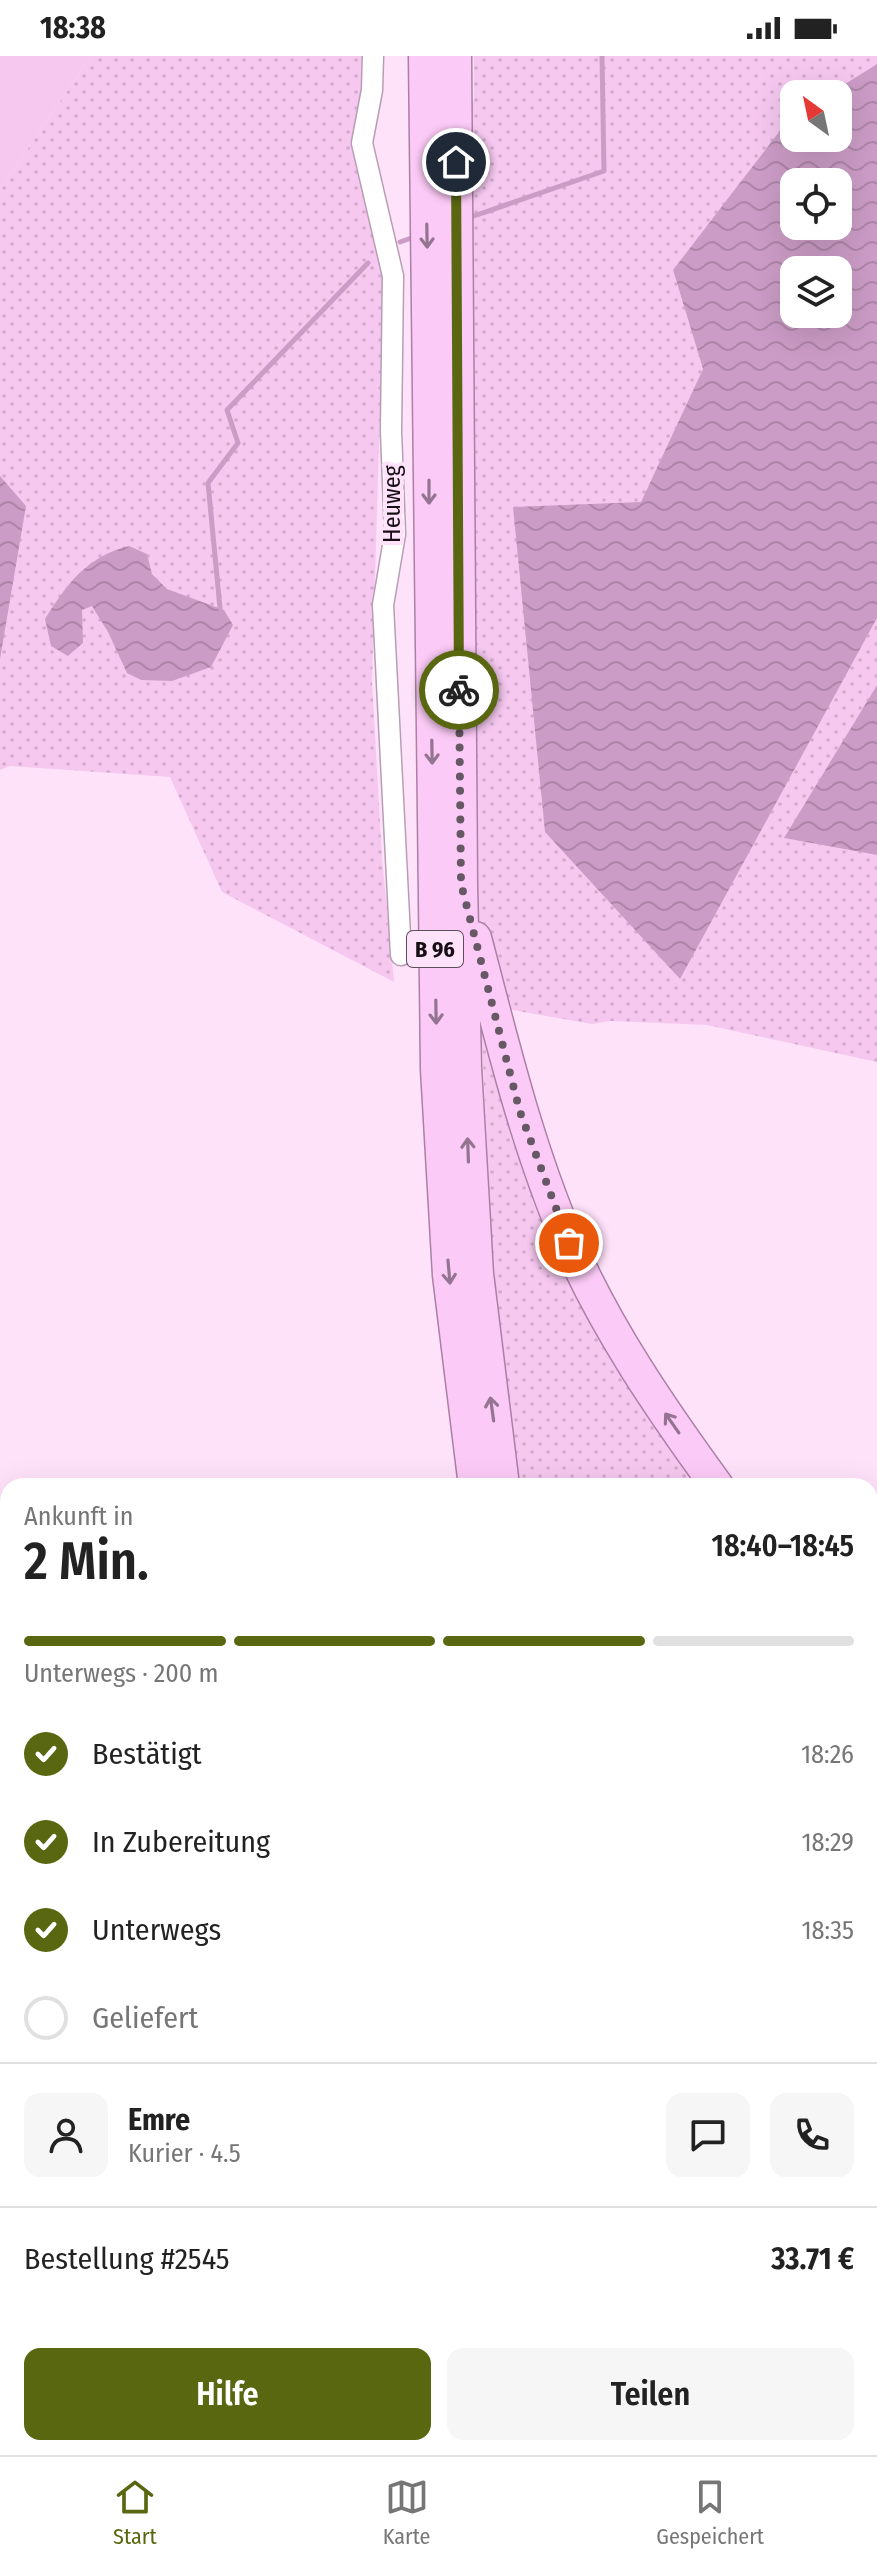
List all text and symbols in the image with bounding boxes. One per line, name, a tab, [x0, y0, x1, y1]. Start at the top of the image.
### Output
text: 18:38	[40, 10, 106, 46]
north arrow	[780, 80, 852, 152]
map controls	[780, 80, 852, 328]
pin	[422, 128, 490, 196]
icon: home	[434, 140, 478, 184]
button: locate	[780, 168, 852, 240]
one-way arrow	[419, 222, 434, 249]
button: layers	[780, 256, 852, 328]
street label: Heuweg	[378, 464, 406, 543]
one-way arrow	[421, 478, 437, 505]
courier	[419, 650, 499, 730]
icon: bike	[437, 668, 481, 712]
one-way arrow	[425, 738, 440, 765]
road number: B 96	[407, 931, 463, 967]
one-way arrow	[429, 998, 444, 1025]
one-way arrow	[461, 1137, 476, 1164]
pin	[535, 1209, 603, 1277]
icon: bag	[547, 1221, 591, 1265]
one-way arrow	[442, 1258, 457, 1285]
one-way arrow	[484, 1397, 499, 1422]
one-way arrow	[664, 1412, 680, 1434]
text: Ankunft in	[24, 1501, 133, 1532]
text: 18:40–18:45	[711, 1528, 854, 1564]
text: 2 Min.	[24, 1530, 149, 1593]
text: Unterwegs · 200 m	[24, 1658, 218, 1689]
icon: check	[24, 1732, 68, 1776]
text: Bestätigt	[92, 1736, 202, 1772]
text: 18:26	[801, 1739, 854, 1770]
icon: check	[24, 1820, 68, 1864]
text: In Zubereitung	[92, 1824, 270, 1860]
text: 18:29	[801, 1827, 854, 1858]
icon: check	[24, 1908, 68, 1952]
text: Unterwegs	[92, 1912, 221, 1948]
text: 18:35	[801, 1915, 854, 1946]
text: Geliefert	[92, 2000, 198, 2036]
button: person	[24, 2093, 108, 2177]
button: chat	[666, 2093, 750, 2177]
button: phone	[770, 2093, 854, 2177]
text: Emre	[128, 2102, 190, 2138]
text: Kurier · 4.5	[128, 2138, 241, 2169]
text: Bestellung #2545	[24, 2241, 230, 2277]
text: 33.71 €	[771, 2241, 854, 2277]
button: Hilfe	[24, 2348, 431, 2440]
button: Teilen	[447, 2348, 854, 2440]
tab: Start	[113, 2475, 157, 2550]
tab: Karte	[383, 2475, 430, 2550]
tab: Gespeichert	[656, 2475, 764, 2550]

